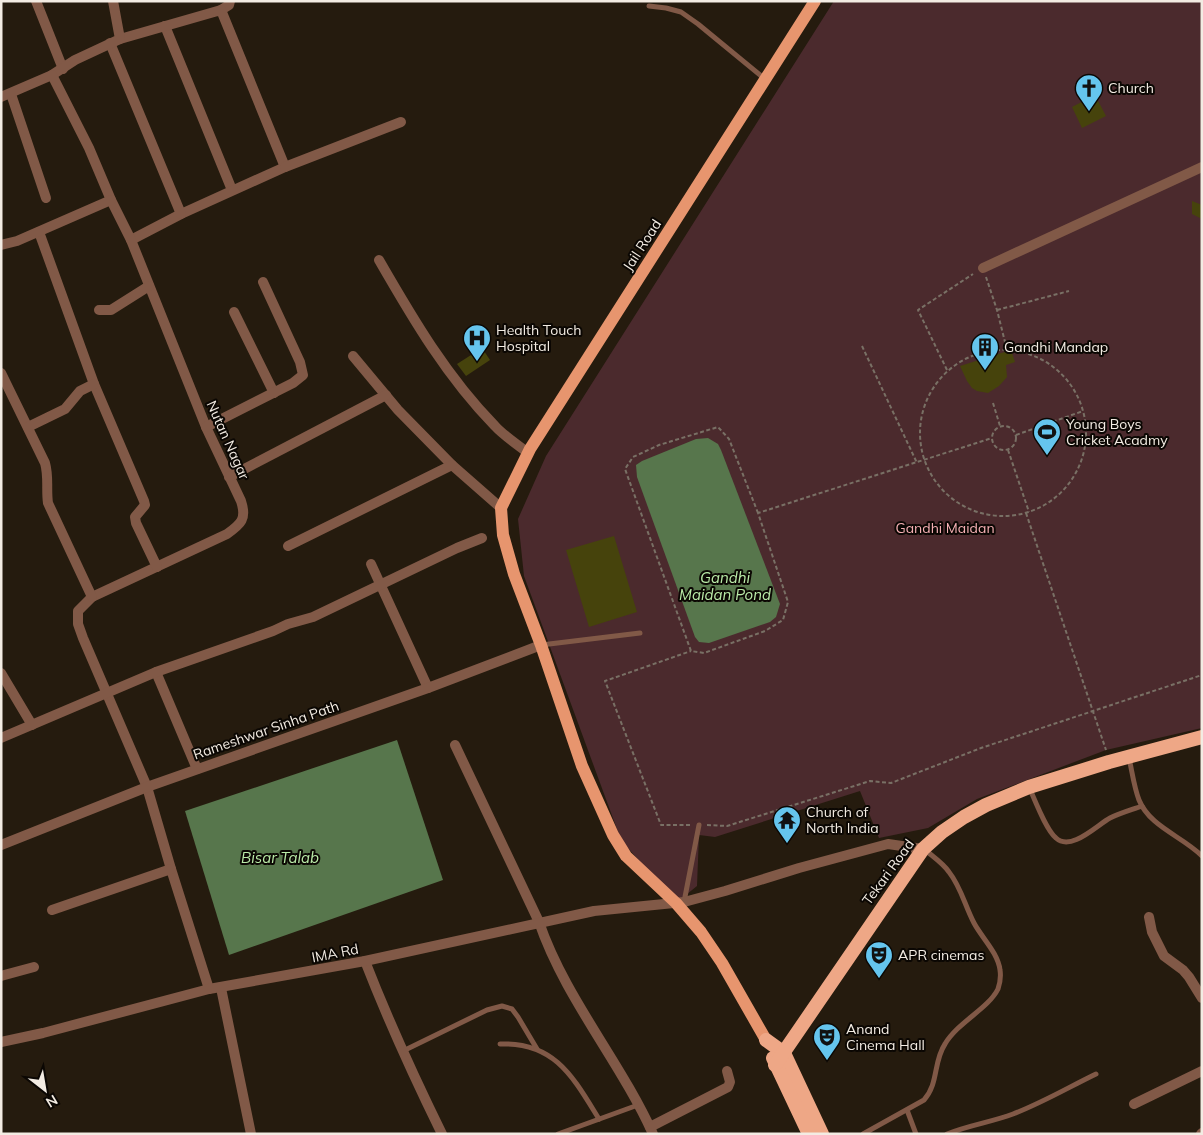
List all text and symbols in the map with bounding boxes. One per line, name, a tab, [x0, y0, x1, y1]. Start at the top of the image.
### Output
church icon: Church	[1074, 73, 1104, 112]
place label: Church	[1108, 79, 1154, 97]
street label: Jail Road	[619, 216, 665, 274]
place label: Health Touch Hospital	[496, 321, 581, 355]
hospital icon: Health Touch Hospital	[462, 323, 492, 362]
building icon: Gandhi Mandap	[970, 332, 1000, 371]
place label: Gandhi Mandap	[1004, 338, 1108, 356]
street label: Nutan Nagar	[203, 398, 254, 483]
place label: Young Boys Cricket Acadmy	[1065, 415, 1168, 449]
sports icon: Young Boys Cricket Acadmy	[1032, 417, 1062, 456]
park label: Gandhi Maidan	[895, 519, 995, 537]
water label: Gandhi Maidan Pond	[679, 568, 771, 604]
street label: Rameshwar Sinha Path	[191, 697, 341, 763]
place label: Church of North India	[806, 803, 879, 837]
temple icon: Church of North India	[772, 805, 802, 844]
street label: Tekari Road	[858, 836, 918, 908]
water label: Bisar Talab	[241, 848, 319, 867]
street label: IMA Rd	[310, 940, 360, 966]
theatre icon: APR cinemas	[864, 940, 894, 979]
place label: APR cinemas	[898, 946, 985, 964]
place label: Anand Cinema Hall	[846, 1020, 925, 1054]
theatre icon: Anand Cinema Hall	[812, 1022, 842, 1061]
north arrow	[20, 1065, 70, 1115]
text: N	[43, 1091, 61, 1112]

